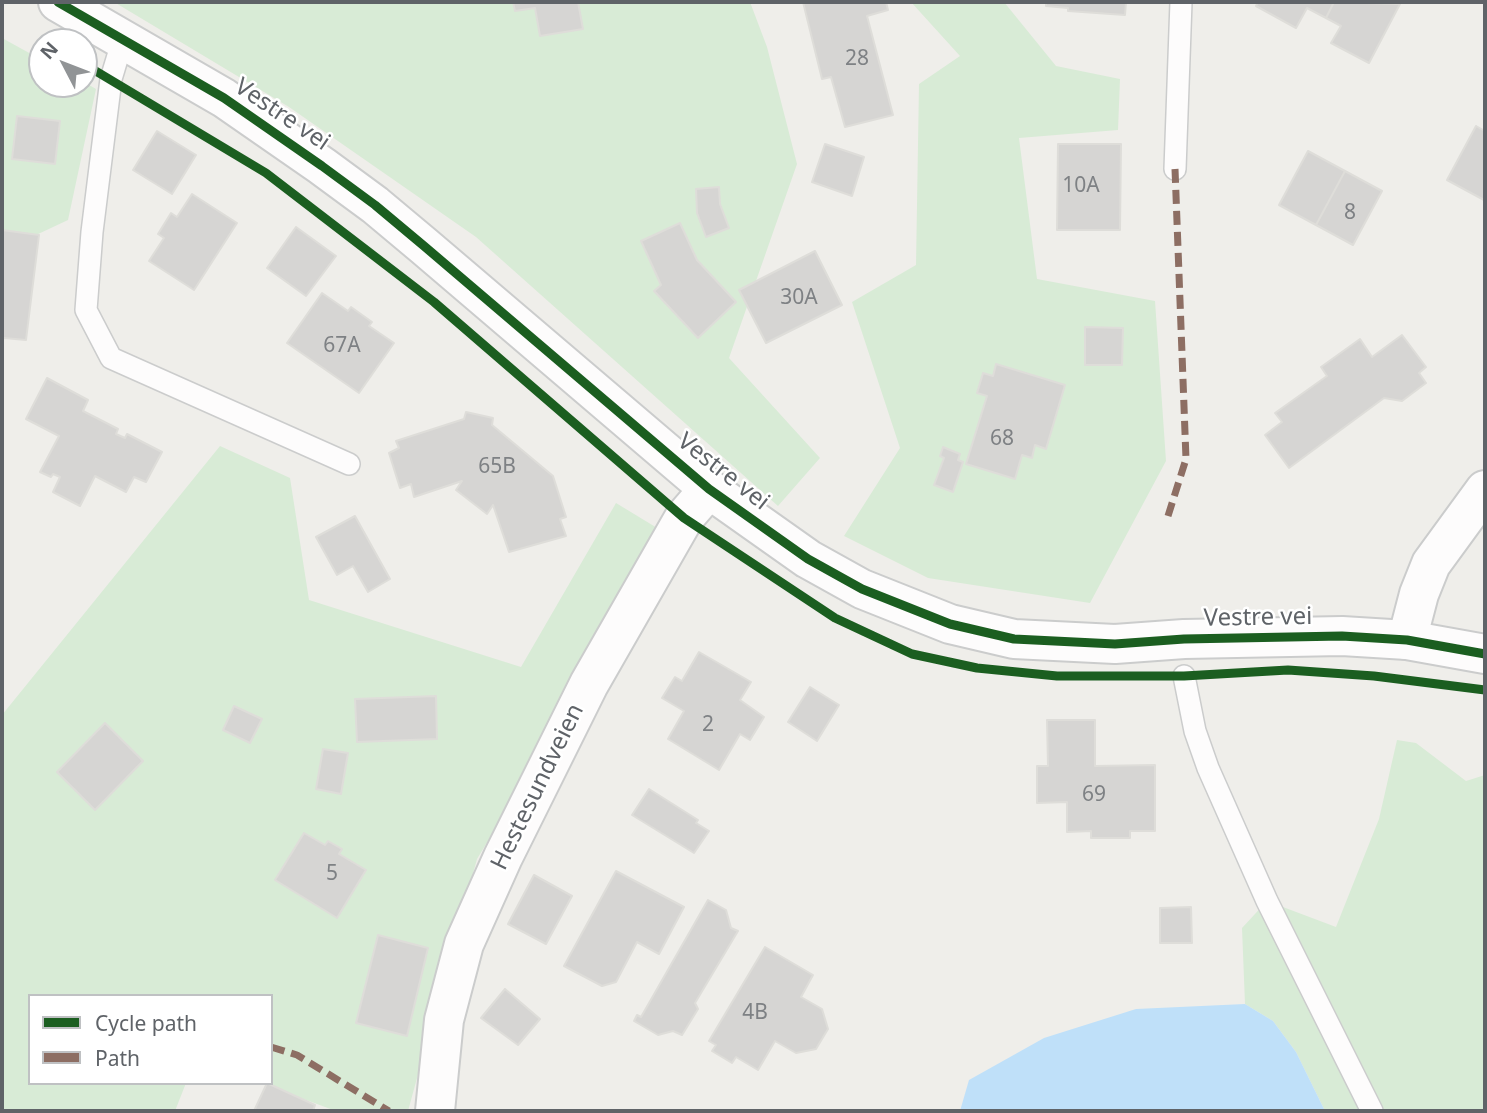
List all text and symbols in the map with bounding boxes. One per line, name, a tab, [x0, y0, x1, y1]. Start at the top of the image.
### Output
north arrow	[28, 28, 98, 98]
text: N	[34, 36, 64, 65]
house number: 28	[845, 46, 869, 72]
street label: Vestre vei	[229, 73, 335, 157]
house number: 10A	[1062, 173, 1100, 199]
house number: 8	[1344, 200, 1356, 226]
house number: 30A	[780, 285, 818, 311]
house number: 67A	[323, 333, 361, 359]
house number: 68	[990, 426, 1014, 452]
street label: Vestre vei	[671, 427, 775, 517]
house number: 65B	[478, 454, 516, 480]
street label: Vestre vei	[1203, 603, 1313, 633]
street label: Hestesundveien	[485, 699, 591, 875]
house number: 2	[702, 712, 714, 738]
house number: 69	[1082, 782, 1106, 808]
house number: 5	[326, 861, 338, 887]
legend	[28, 994, 273, 1085]
house number: 4B	[742, 1000, 768, 1026]
text: Cycle path	[95, 1009, 197, 1037]
text: Path	[95, 1044, 140, 1072]

